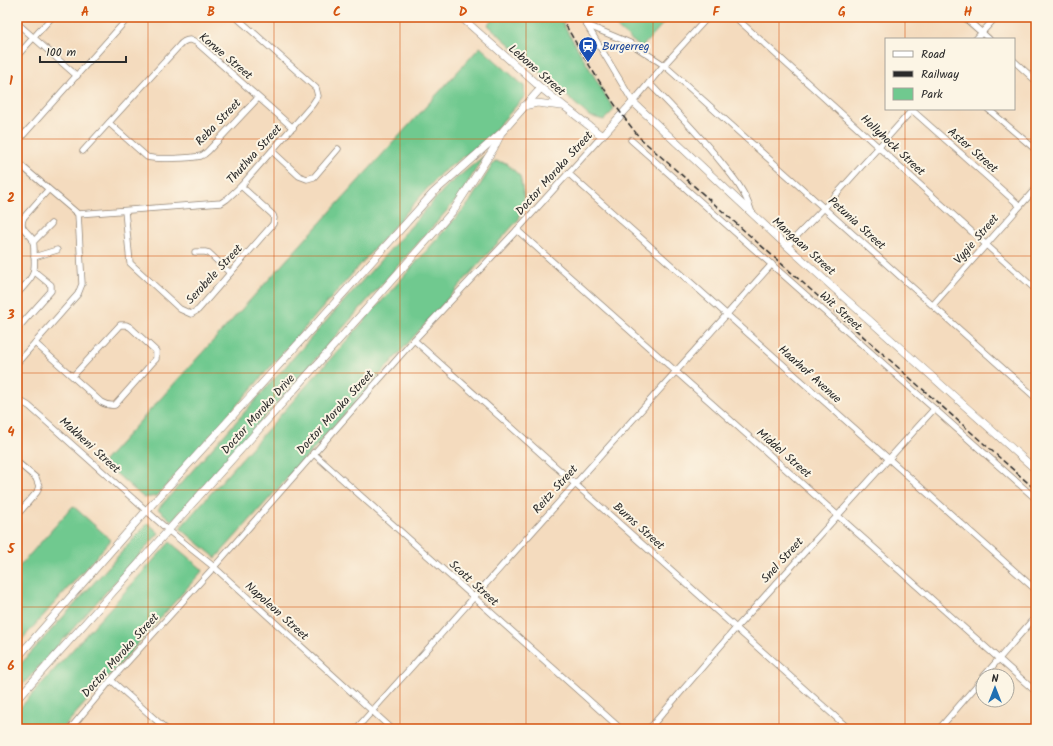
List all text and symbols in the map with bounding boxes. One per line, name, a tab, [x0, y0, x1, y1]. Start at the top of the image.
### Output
text: A	[81, 2, 89, 23]
text: B	[207, 2, 215, 23]
text: C	[333, 2, 341, 23]
text: D	[459, 2, 468, 23]
text: E	[586, 2, 594, 23]
text: F	[712, 2, 720, 23]
text: G	[838, 2, 846, 23]
text: H	[964, 2, 973, 23]
street label: Korwe Street	[195, 28, 257, 85]
station icon: Burgerreg	[577, 35, 599, 63]
place label: Burgerreg	[602, 37, 650, 56]
scale bar	[40, 38, 126, 64]
legend	[885, 38, 1015, 110]
street label: Lebone Street	[504, 40, 570, 101]
text: 100 m	[46, 43, 77, 62]
text: Road	[921, 45, 946, 64]
text: Railway	[921, 65, 959, 84]
text: 1	[9, 71, 13, 92]
text: Park	[921, 85, 943, 104]
street label: Reba Street	[191, 94, 246, 150]
street label: Hollyhock Street	[856, 110, 930, 181]
street label: Thutlwa Street	[222, 120, 287, 189]
street label: Aster Street	[943, 123, 1002, 178]
street label: Doctor Moroka Street	[511, 127, 598, 220]
text: 2	[7, 188, 15, 209]
street label: Petunia Street	[823, 192, 890, 255]
street label: Vygie Street	[949, 210, 1004, 269]
street label: Mangaan Street	[768, 213, 840, 280]
street label: Serobele Street	[181, 240, 248, 309]
street label: Wit Street	[815, 287, 867, 336]
text: 3	[6, 305, 15, 326]
street label: Haarhof Avenue	[774, 341, 846, 409]
street label: Doctor Moroka Street	[292, 366, 379, 459]
street label: Doctor Moroka Drive	[217, 369, 300, 459]
street label: Makheni Street	[55, 413, 125, 478]
text: 4	[7, 422, 15, 443]
street label: Middel Street	[752, 424, 816, 483]
street label: Reitz Street	[528, 460, 583, 518]
street label: Burns Street	[608, 498, 669, 555]
street label: Snel Street	[756, 533, 809, 588]
text: 5	[7, 539, 16, 560]
street label: Scott Street	[444, 556, 503, 611]
street label: Napoleon Street	[240, 577, 313, 646]
street label: Doctor Moroka Street	[77, 609, 164, 702]
text: 6	[7, 656, 15, 677]
north arrow	[975, 668, 1015, 708]
text: N	[992, 670, 999, 688]

